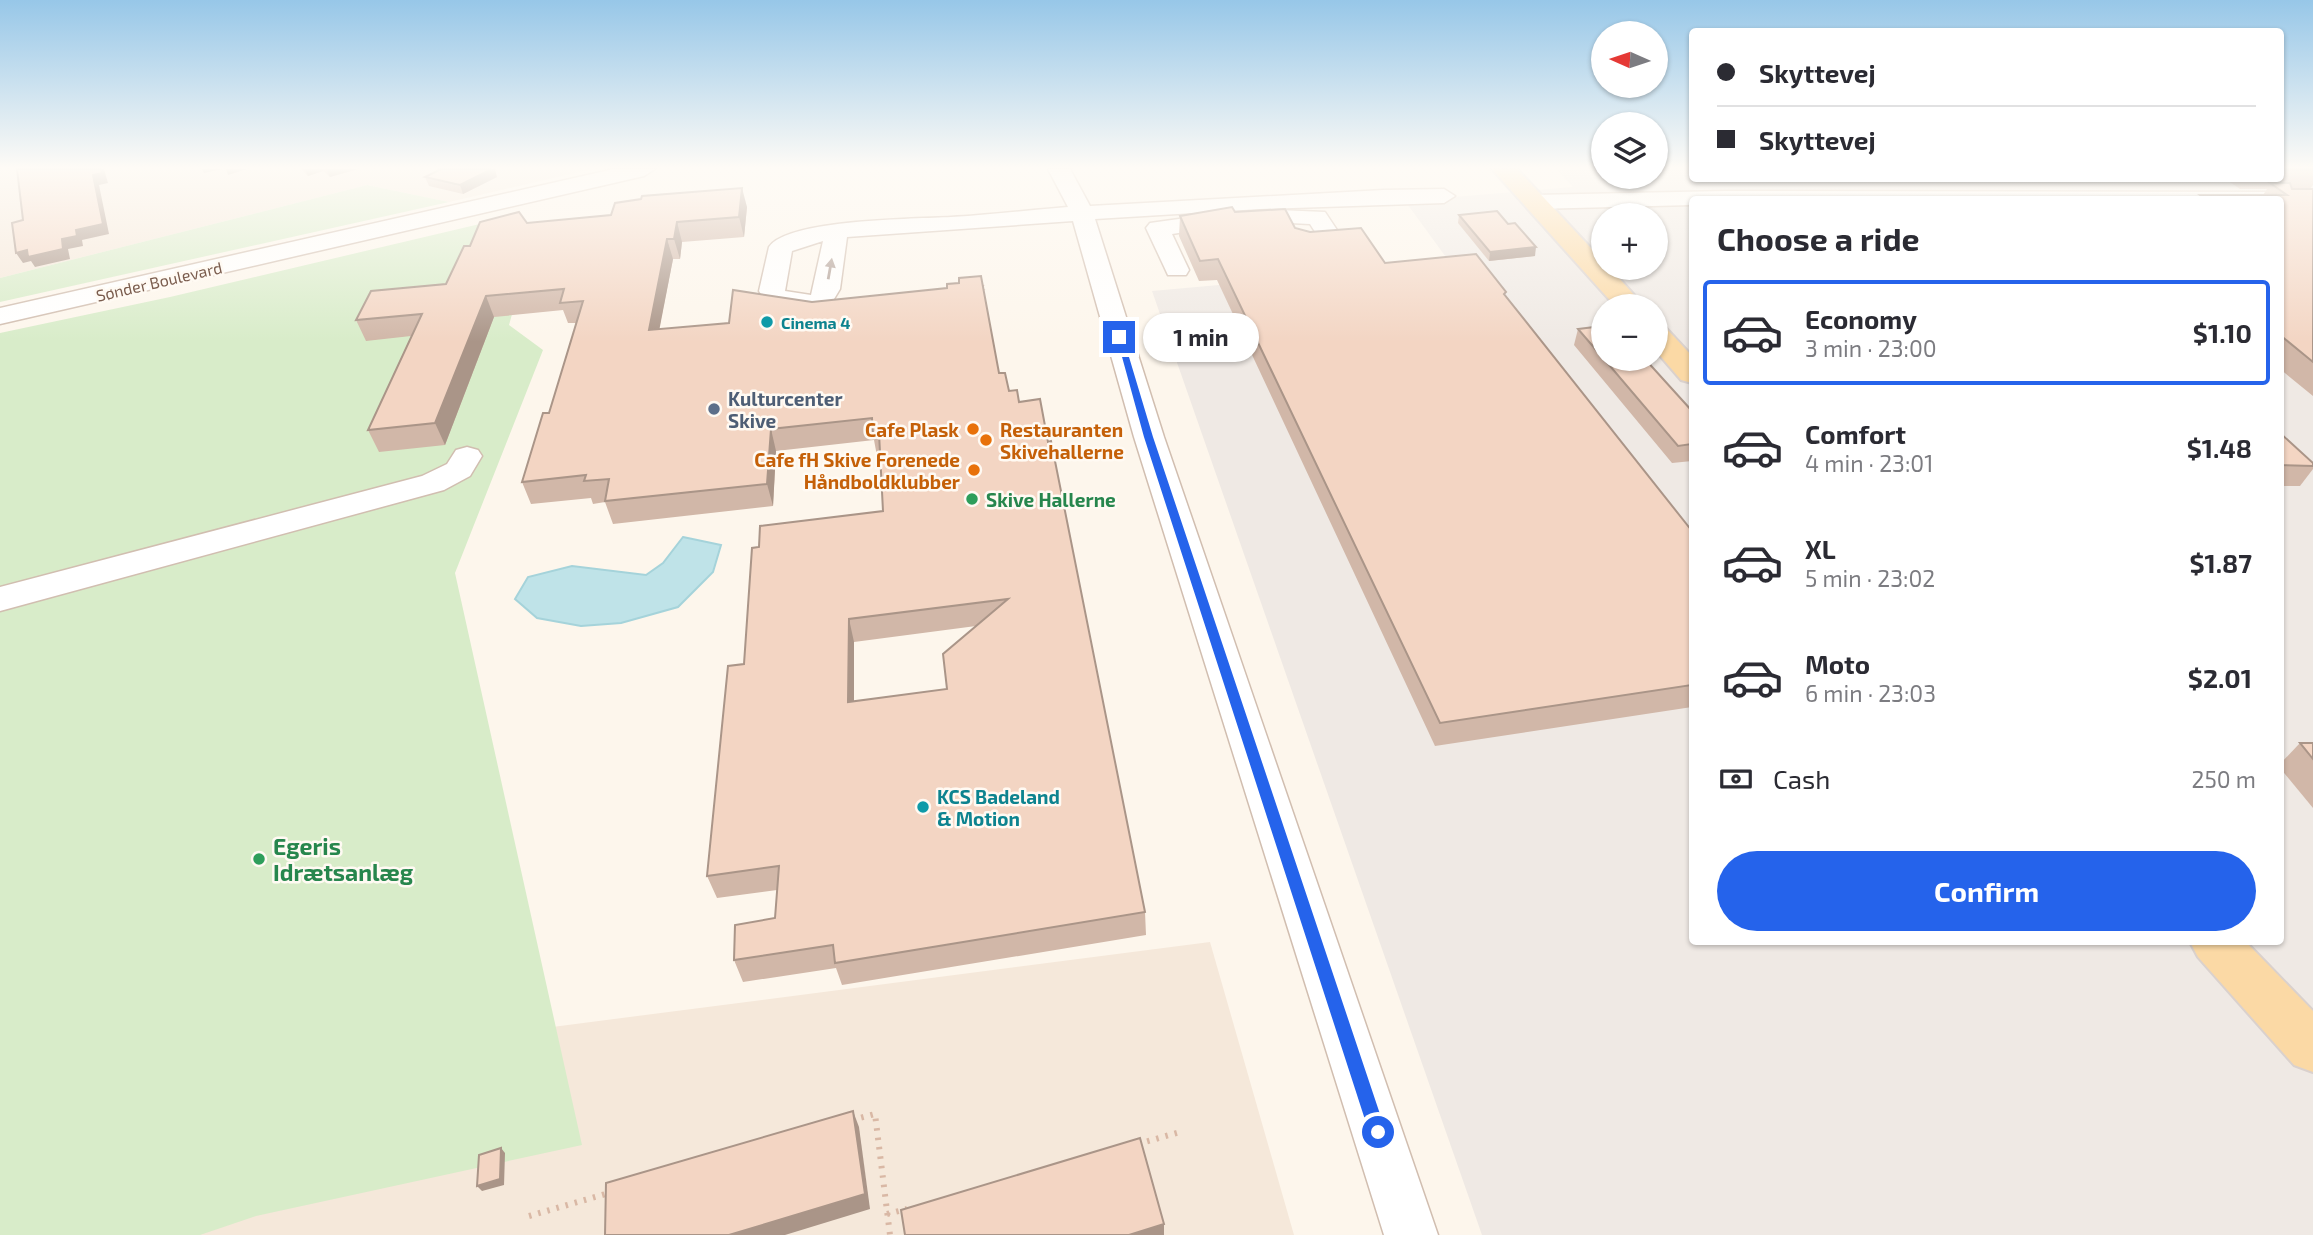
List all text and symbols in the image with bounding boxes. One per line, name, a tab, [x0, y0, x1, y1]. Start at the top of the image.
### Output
north arrow	[1591, 21, 1668, 98]
map controls	[1591, 21, 1668, 371]
text: Skyttevej	[1759, 57, 1876, 88]
button: layers	[1591, 112, 1668, 189]
text: Skyttevej	[1759, 124, 1876, 155]
button: +	[1591, 203, 1668, 280]
text: Choose a ride	[1717, 219, 1920, 257]
street label: Sønder Boulevard	[94, 257, 224, 305]
one-way arrow	[825, 258, 836, 280]
button: −	[1591, 294, 1668, 371]
icon: car	[1721, 301, 1784, 364]
text: Economy	[1805, 303, 1917, 334]
callout: 1 min	[1144, 312, 1259, 362]
place label: Cinema 4	[781, 313, 850, 332]
marker: Cinema 4	[759, 314, 775, 330]
text: $1.10	[2193, 317, 2252, 348]
route end	[1103, 321, 1135, 353]
text: 1 min	[1173, 323, 1229, 351]
text: 3 min · 23:00	[1805, 334, 1937, 362]
place label: Kulturcenter Skive	[728, 387, 843, 432]
marker: Kulturcenter Skive	[706, 401, 722, 417]
icon: car	[1721, 416, 1784, 479]
place label: Cafe Plask	[865, 418, 959, 441]
place label: Restauranten Skivehallerne	[1000, 418, 1124, 463]
text: Comfort	[1805, 418, 1906, 449]
marker: Cafe Plask	[965, 421, 981, 437]
marker: Restauranten Skivehallerne	[978, 432, 994, 448]
text: $1.48	[2187, 432, 2252, 463]
place label: Cafe fH Skive Forenede Håndboldklubber	[754, 448, 960, 493]
text: 4 min · 23:01	[1805, 449, 1933, 477]
marker: Cafe fH Skive Forenede Håndboldklubber	[966, 462, 982, 478]
place label: Skive Hallerne	[986, 488, 1116, 511]
marker: Skive Hallerne	[964, 491, 980, 507]
icon: car	[1721, 531, 1784, 594]
text: XL	[1805, 533, 1836, 564]
text: $1.87	[2189, 547, 2252, 578]
text: 5 min · 23:02	[1805, 564, 1935, 592]
icon: car	[1721, 646, 1784, 709]
text: Moto	[1805, 648, 1870, 679]
text: $2.01	[2188, 662, 2252, 693]
text: 6 min · 23:03	[1805, 679, 1936, 707]
icon: cash	[1717, 760, 1755, 798]
text: Cash	[1773, 763, 1830, 794]
text: 250 m	[2192, 765, 2256, 793]
place label: KCS Badeland & Motion	[937, 785, 1060, 830]
marker: KCS Badeland & Motion	[915, 799, 931, 815]
place label: Egeris Idrætsanlæg	[273, 832, 414, 886]
marker: Egeris Idrætsanlæg	[251, 851, 267, 867]
button: Confirm	[1717, 851, 2256, 931]
route start	[1362, 1116, 1394, 1148]

